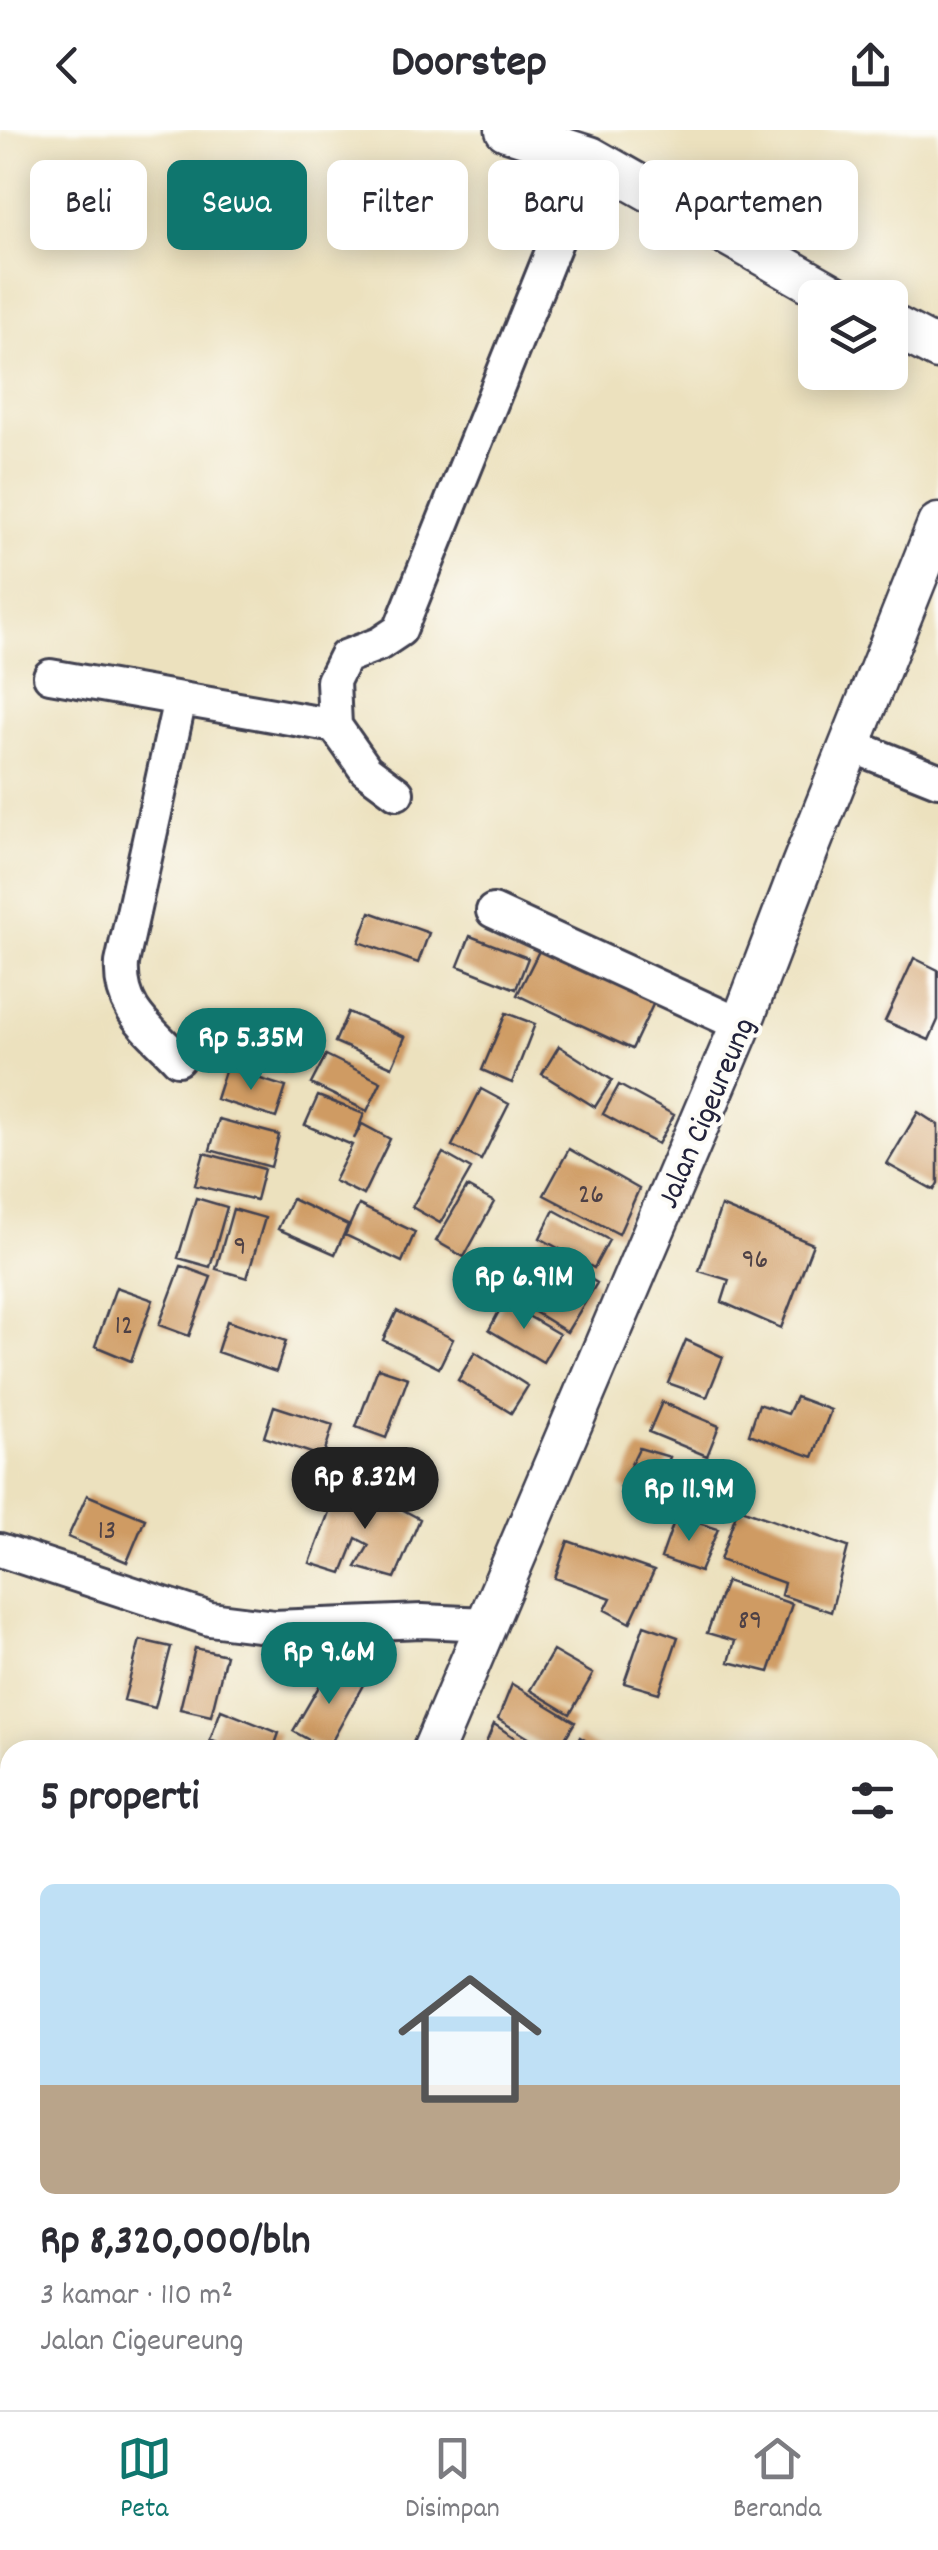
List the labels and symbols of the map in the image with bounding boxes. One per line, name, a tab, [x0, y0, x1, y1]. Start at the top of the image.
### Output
pin: Rp 5.35M	[148, 1008, 354, 1093]
street label: Jalan Cigeureung	[648, 1011, 770, 1217]
house number: 26	[578, 1177, 604, 1217]
house number: 9	[234, 1229, 246, 1269]
house number: 96	[742, 1242, 768, 1282]
pin: Rp 6.91M	[421, 1247, 627, 1332]
house number: 12	[115, 1308, 133, 1348]
pin: Rp 8.32M	[262, 1447, 468, 1532]
pin: Rp 11.9M	[586, 1459, 792, 1544]
house number: 13	[98, 1513, 116, 1553]
house number: 89	[738, 1603, 762, 1643]
pin: Rp 9.6M	[237, 1622, 421, 1707]

